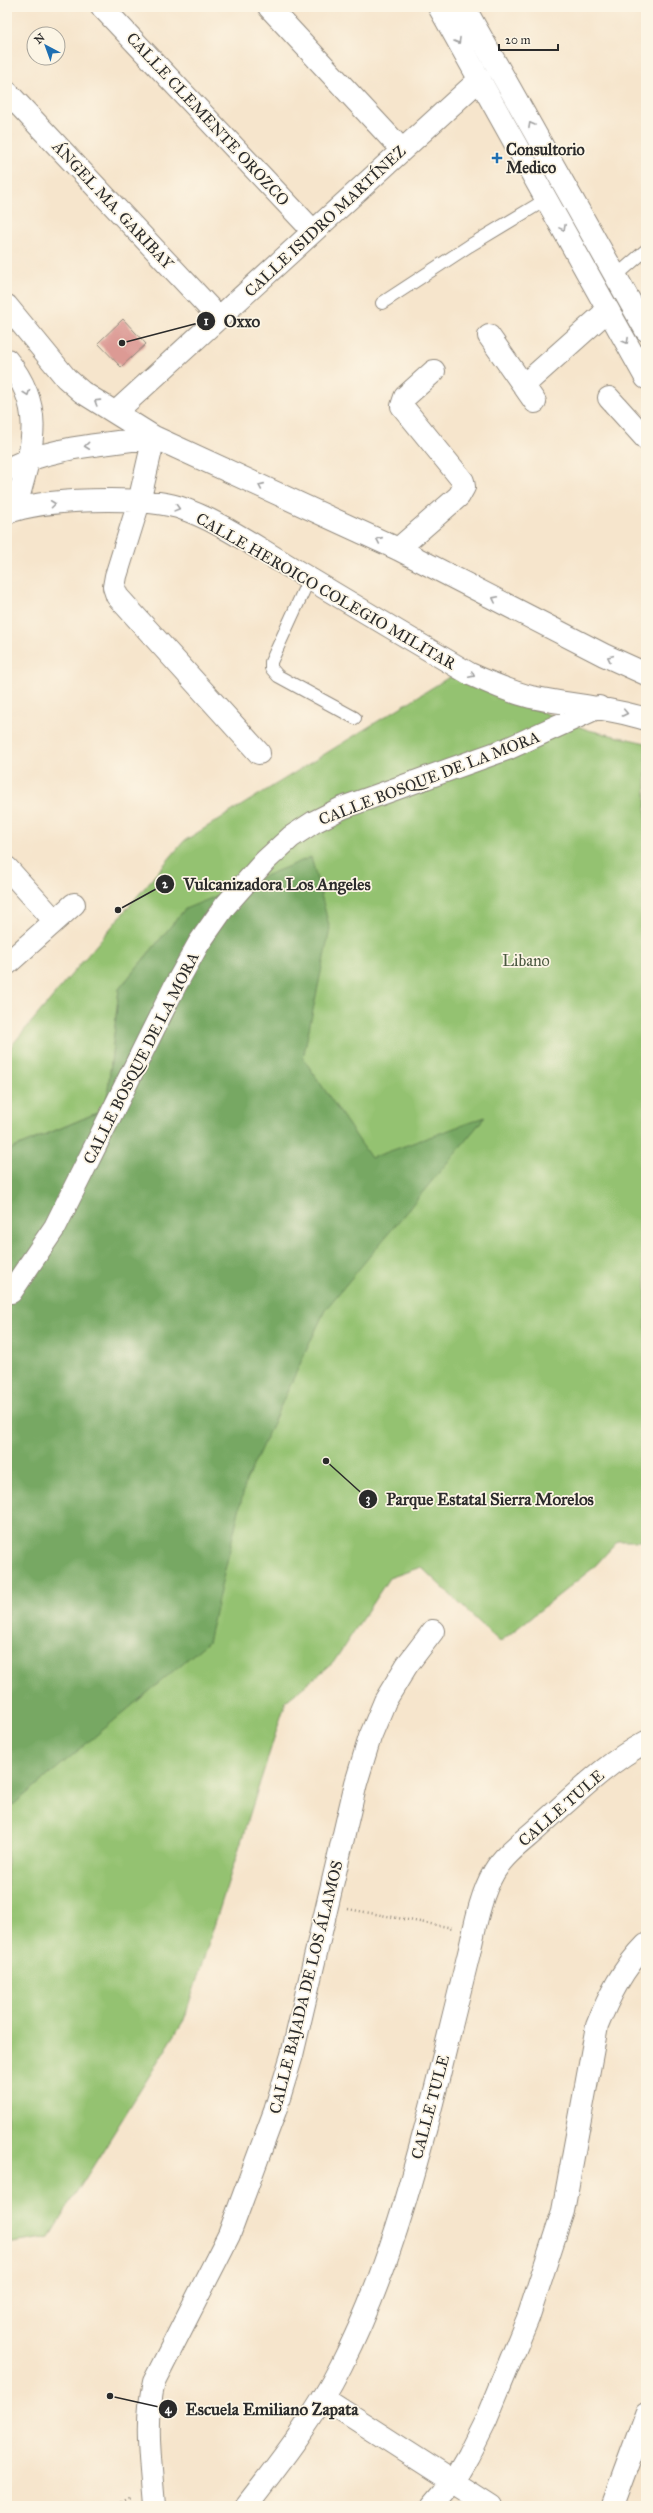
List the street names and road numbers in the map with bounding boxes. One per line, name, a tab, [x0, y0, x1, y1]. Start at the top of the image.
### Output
street label: CALLE CLEMENTE OROZCO	[123, 28, 293, 210]
street label: ÁNGEL MA. GARIBAY	[48, 136, 179, 274]
street label: CALLE ISIDRO MARTÍNEZ	[239, 140, 409, 301]
street label: CALLE HEROICO COLEGIO MILITAR	[193, 509, 460, 674]
street label: CALLE BOSQUE DE LA MORA	[316, 727, 542, 829]
street label: CALLE BOSQUE DE LA MORA	[79, 949, 203, 1167]
street label: CALLE TULE	[514, 1766, 608, 1850]
street label: CALLE BAJADA DE LOS ÁLAMOS	[264, 1858, 348, 2116]
street label: CALLE TULE	[407, 2053, 453, 2161]

